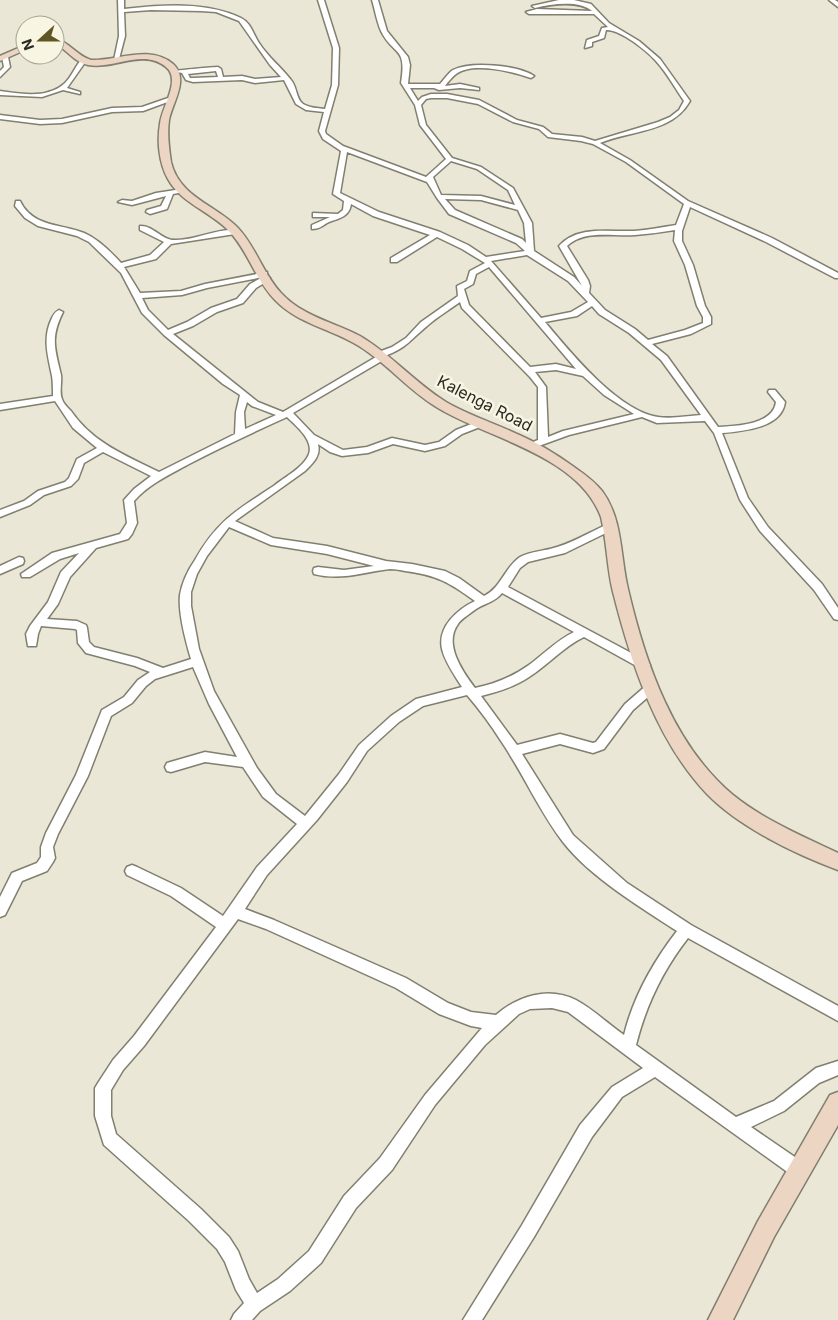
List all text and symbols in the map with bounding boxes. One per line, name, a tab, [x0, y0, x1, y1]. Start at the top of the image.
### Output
north arrow	[15, 15, 65, 65]
text: N	[18, 37, 37, 53]
street label: Kalenga Road	[434, 370, 536, 436]

